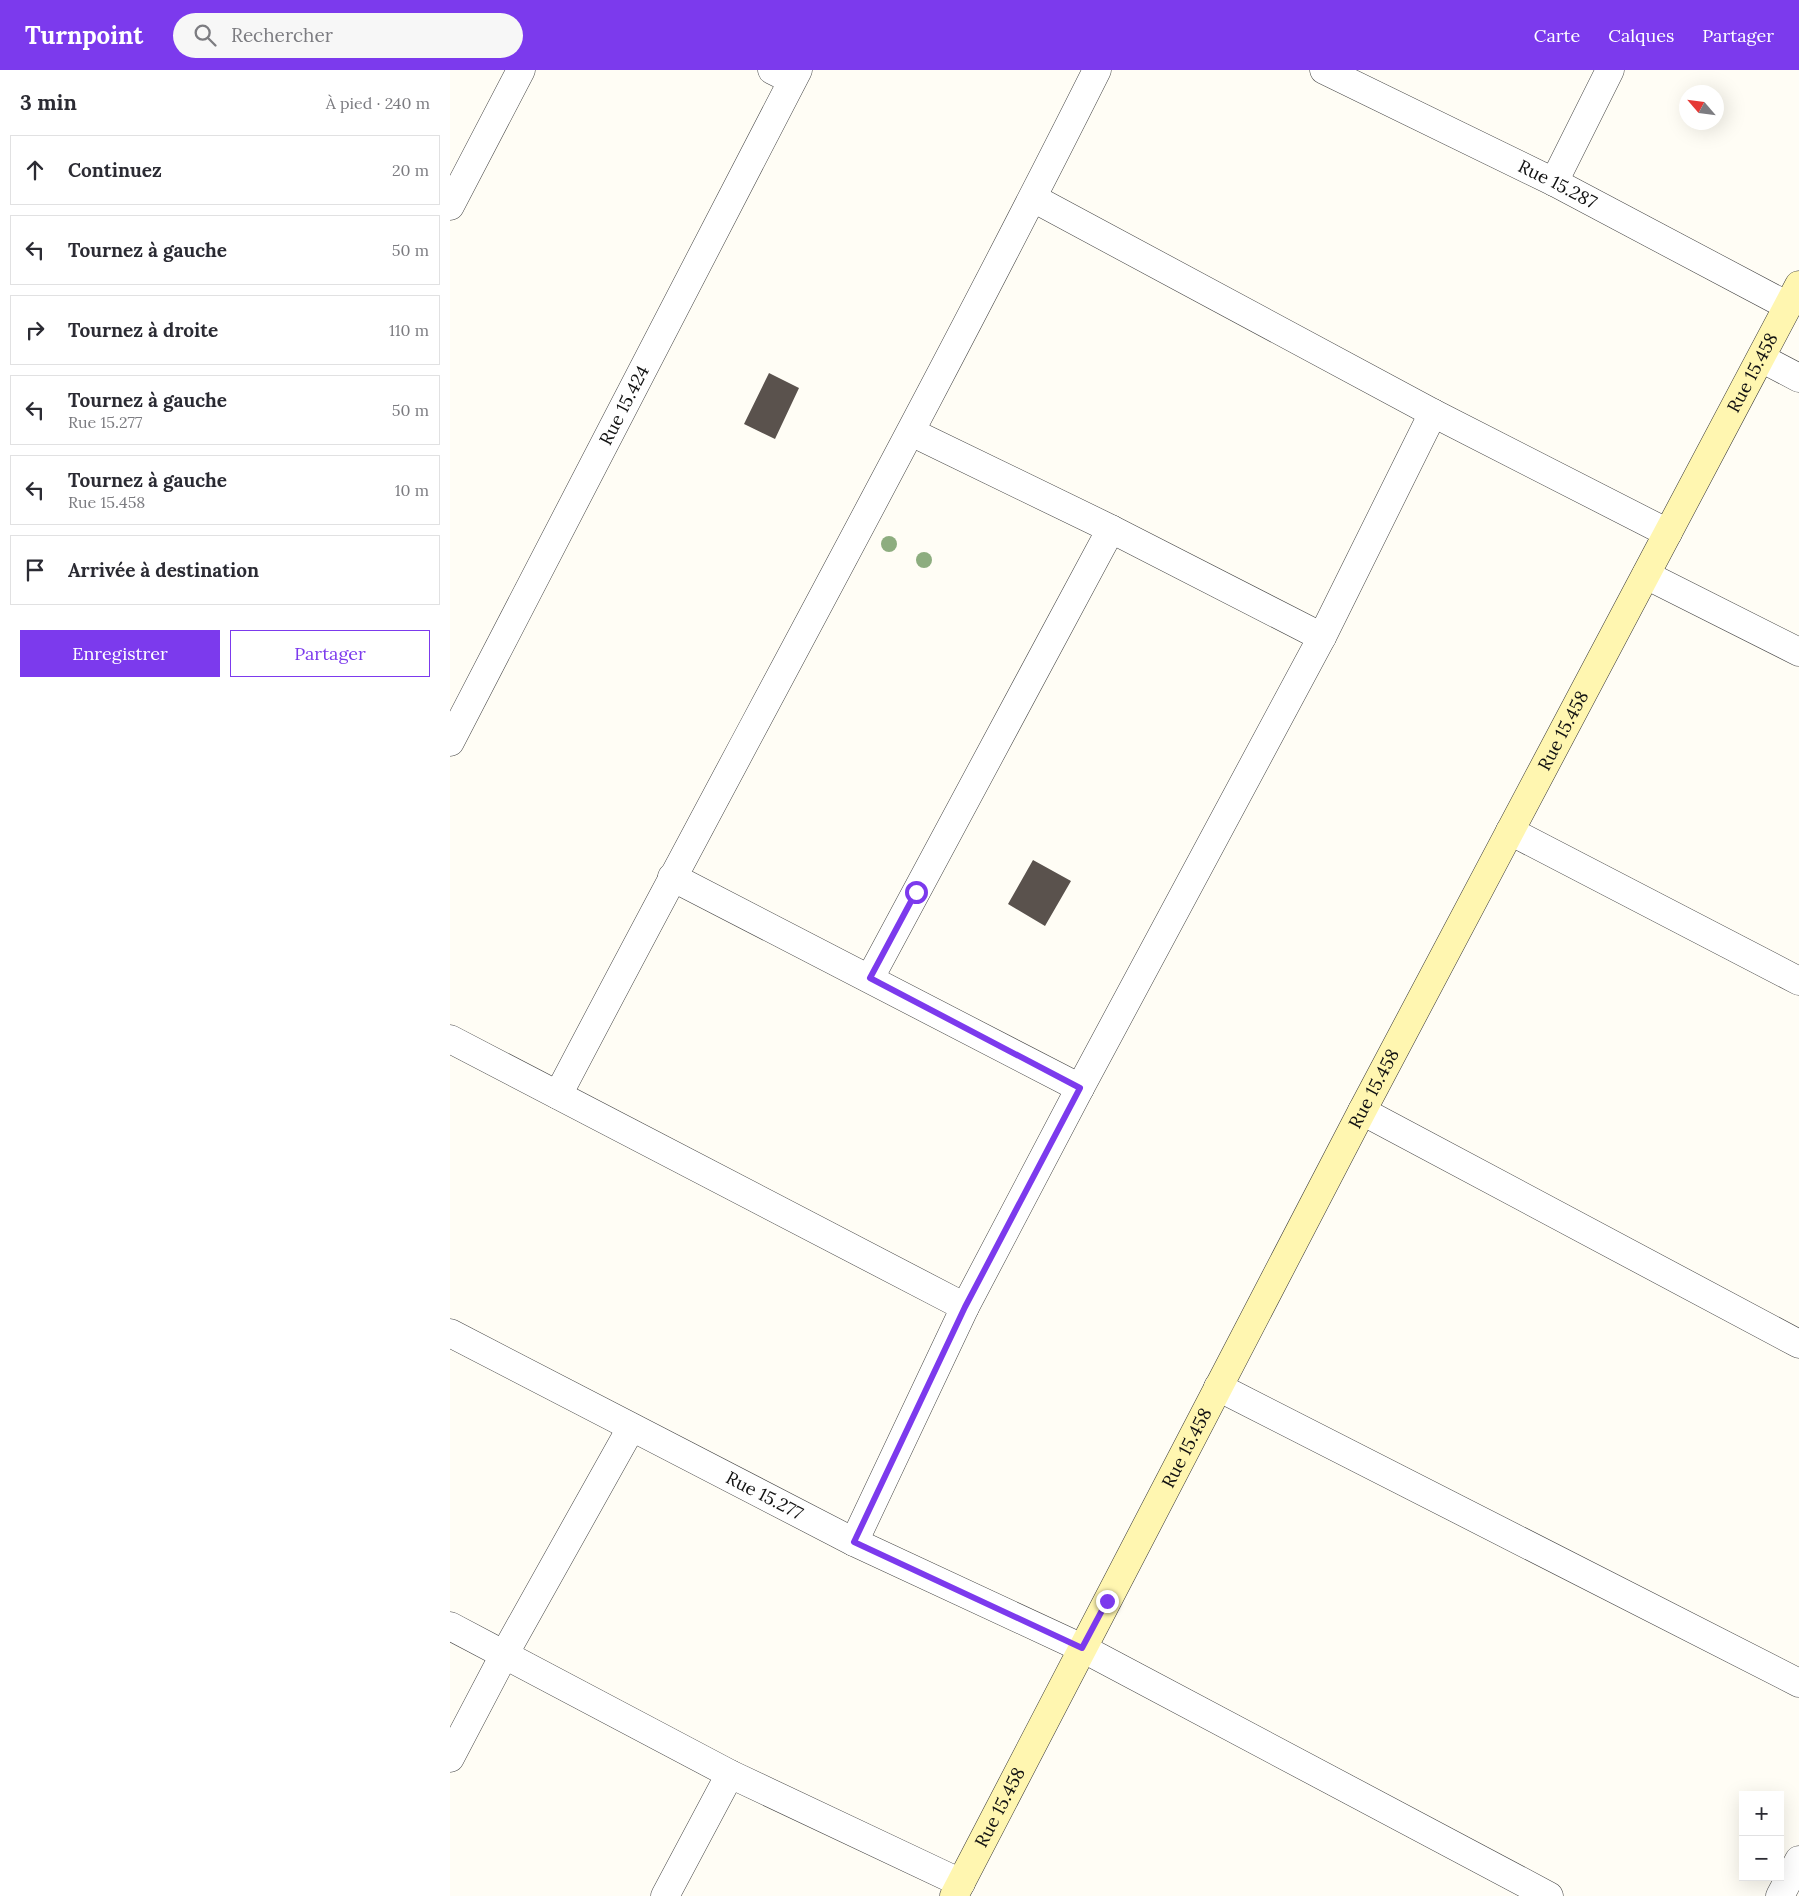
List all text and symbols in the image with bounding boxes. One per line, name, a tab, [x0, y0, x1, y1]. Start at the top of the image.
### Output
search box	[173, 13, 523, 58]
text: Turnpoint	[25, 20, 143, 51]
icon: search	[191, 21, 219, 49]
text: Rechercher	[231, 23, 333, 47]
text: Carte	[1534, 24, 1580, 47]
text: Calques	[1608, 24, 1674, 47]
text: Partager	[1702, 24, 1774, 47]
north arrow	[1679, 85, 1724, 130]
text: 3 min	[20, 89, 77, 116]
text: À pied · 240 m	[326, 93, 430, 113]
street label: Rue 15.287	[1515, 154, 1601, 214]
icon: ahead	[21, 156, 49, 184]
text: Continuez	[68, 158, 162, 182]
text: 20 m	[392, 160, 429, 180]
icon: left	[21, 236, 49, 264]
text: Tournez à gauche	[68, 238, 227, 262]
text: 50 m	[392, 240, 429, 260]
icon: right	[21, 316, 49, 344]
text: Tournez à droite	[68, 318, 218, 342]
text: 110 m	[389, 320, 429, 340]
street label: Rue 15.458	[1722, 329, 1783, 416]
street label: Rue 15.424	[594, 361, 654, 449]
text: Tournez à gauche	[68, 388, 227, 412]
icon: left	[21, 396, 49, 424]
text: 50 m	[392, 400, 429, 420]
text: Rue 15.277	[68, 412, 142, 432]
text: Tournez à gauche	[68, 468, 227, 492]
icon: left	[21, 476, 49, 504]
text: 10 m	[395, 480, 429, 500]
text: Rue 15.458	[68, 492, 145, 512]
icon: arrive	[21, 556, 49, 584]
text: Arrivée à destination	[68, 558, 259, 582]
button: Enregistrer	[20, 630, 220, 677]
button: Partager	[230, 630, 430, 677]
street label: Rue 15.458	[1532, 687, 1593, 774]
route start	[905, 881, 928, 904]
street label: Rue 15.458	[1343, 1045, 1404, 1132]
street label: Rue 15.458	[1156, 1404, 1217, 1492]
street label: Rue 15.277	[722, 1466, 807, 1525]
route end	[1096, 1590, 1119, 1613]
street label: Rue 15.458	[969, 1763, 1030, 1851]
map controls	[1739, 1791, 1784, 1881]
button: +	[1739, 1791, 1784, 1836]
button: −	[1739, 1836, 1784, 1881]

